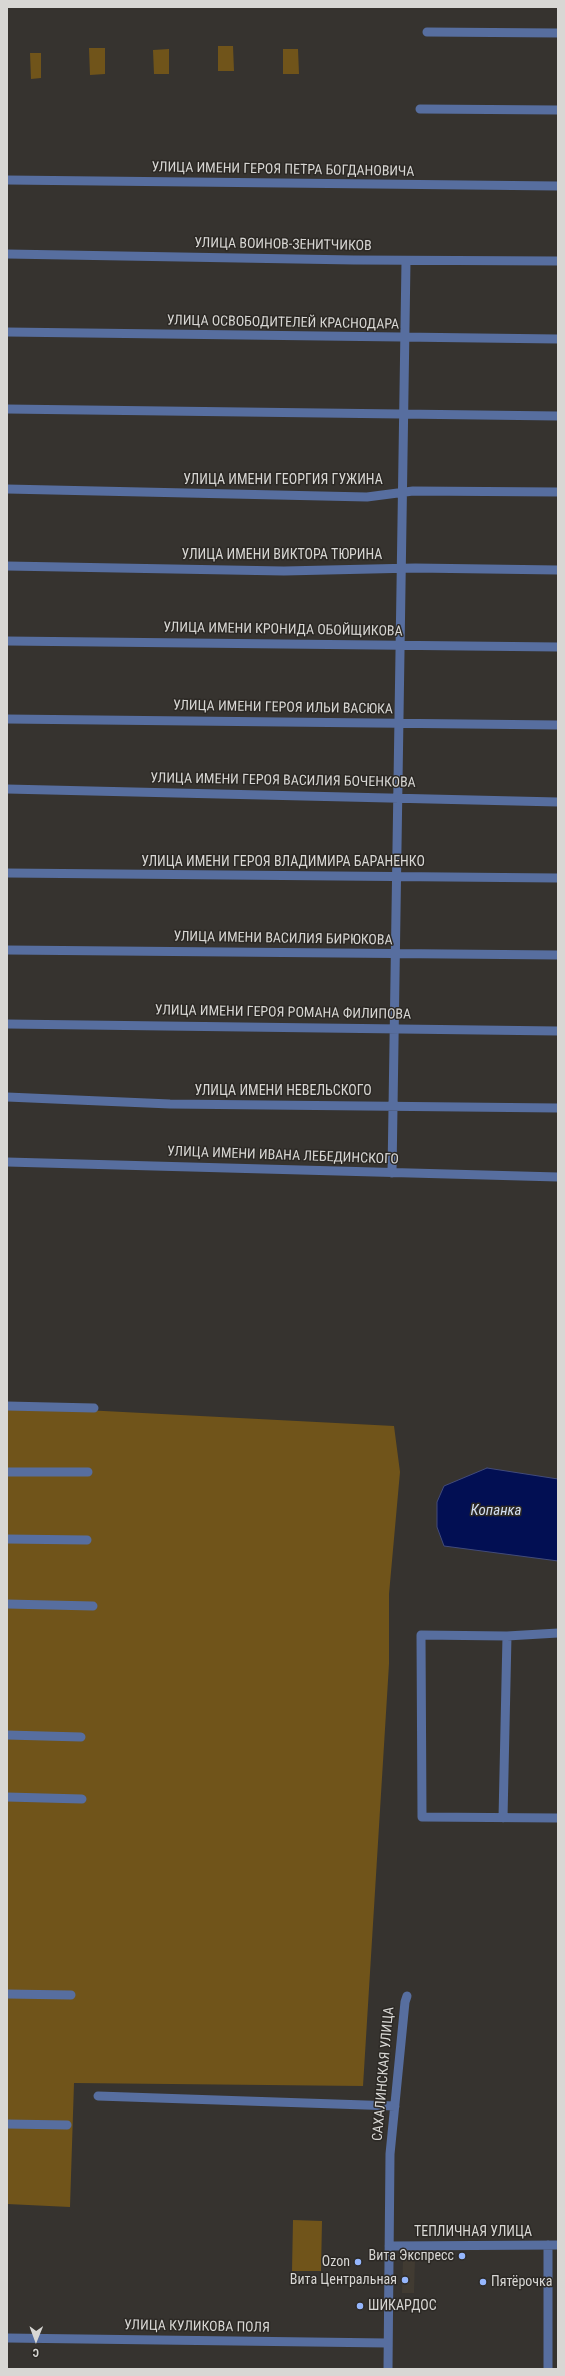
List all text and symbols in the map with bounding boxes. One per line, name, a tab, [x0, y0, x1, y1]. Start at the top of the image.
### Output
street label: УЛИЦА ИМЕНИ ГЕРОЯ ПЕТРА БОГДАНОВИЧА	[151, 159, 415, 181]
street label: УЛИЦА ВОИНОВ-ЗЕНИТЧИКОВ	[194, 235, 372, 255]
street label: УЛИЦА ОСВОБОДИТЕЛЕЙ КРАСНОДАРА	[167, 313, 399, 333]
street label: УЛИЦА ИМЕНИ ГЕОРГИЯ ГУЖИНА	[183, 472, 383, 488]
street label: УЛИЦА ИМЕНИ ВИКТОРА ТЮРИНА	[182, 547, 382, 563]
street label: УЛИЦА ИМЕНИ КРОНИДА ОБОЙЩИКОВА	[163, 620, 403, 640]
street label: УЛИЦА ИМЕНИ ГЕРОЯ ИЛЬИ ВАСЮКА	[173, 698, 393, 718]
street label: УЛИЦА ИМЕНИ ГЕРОЯ ВАСИЛИЯ БОЧЕНКОВА	[150, 770, 416, 792]
street label: УЛИЦА ИМЕНИ ГЕРОЯ ВЛАДИМИРА БАРАНЕНКО	[141, 854, 425, 870]
street label: УЛИЦА ИМЕНИ ВАСИЛИЯ БИРЮКОВА	[173, 929, 393, 949]
street label: УЛИЦА ИМЕНИ ГЕРОЯ РОМАНА ФИЛИПОВА	[155, 1002, 411, 1024]
street label: УЛИЦА ИМЕНИ НЕВЕЛЬСКОГО	[194, 1083, 372, 1099]
street label: УЛИЦА ИМЕНИ ИВАНА ЛЕБЕДИНСКОГО	[167, 1144, 399, 1168]
water label: Копанка	[470, 1502, 522, 1520]
street label: САХАЛИНСКАЯ УЛИЦА	[370, 2006, 398, 2142]
street label: ТЕПЛИЧНАЯ УЛИЦА	[414, 2224, 532, 2240]
place label: Вита Экспресс	[369, 2248, 454, 2264]
marker: Вита Экспресс	[457, 2251, 467, 2261]
place label: Ozon	[322, 2254, 350, 2270]
marker: Ozon	[353, 2257, 363, 2267]
place label: Вита Центральная	[290, 2272, 397, 2288]
place label: Пятёрочка	[491, 2274, 552, 2290]
marker: Вита Центральная	[400, 2275, 410, 2285]
marker: Пятёрочка	[478, 2277, 488, 2287]
place label: ШИКАРДОС	[368, 2298, 437, 2314]
marker: ШИКАРДОС	[355, 2301, 365, 2311]
street label: УЛИЦА КУЛИКОВА ПОЛЯ	[124, 2317, 270, 2337]
north arrow	[16, 2320, 56, 2360]
text: С	[33, 2346, 39, 2359]

